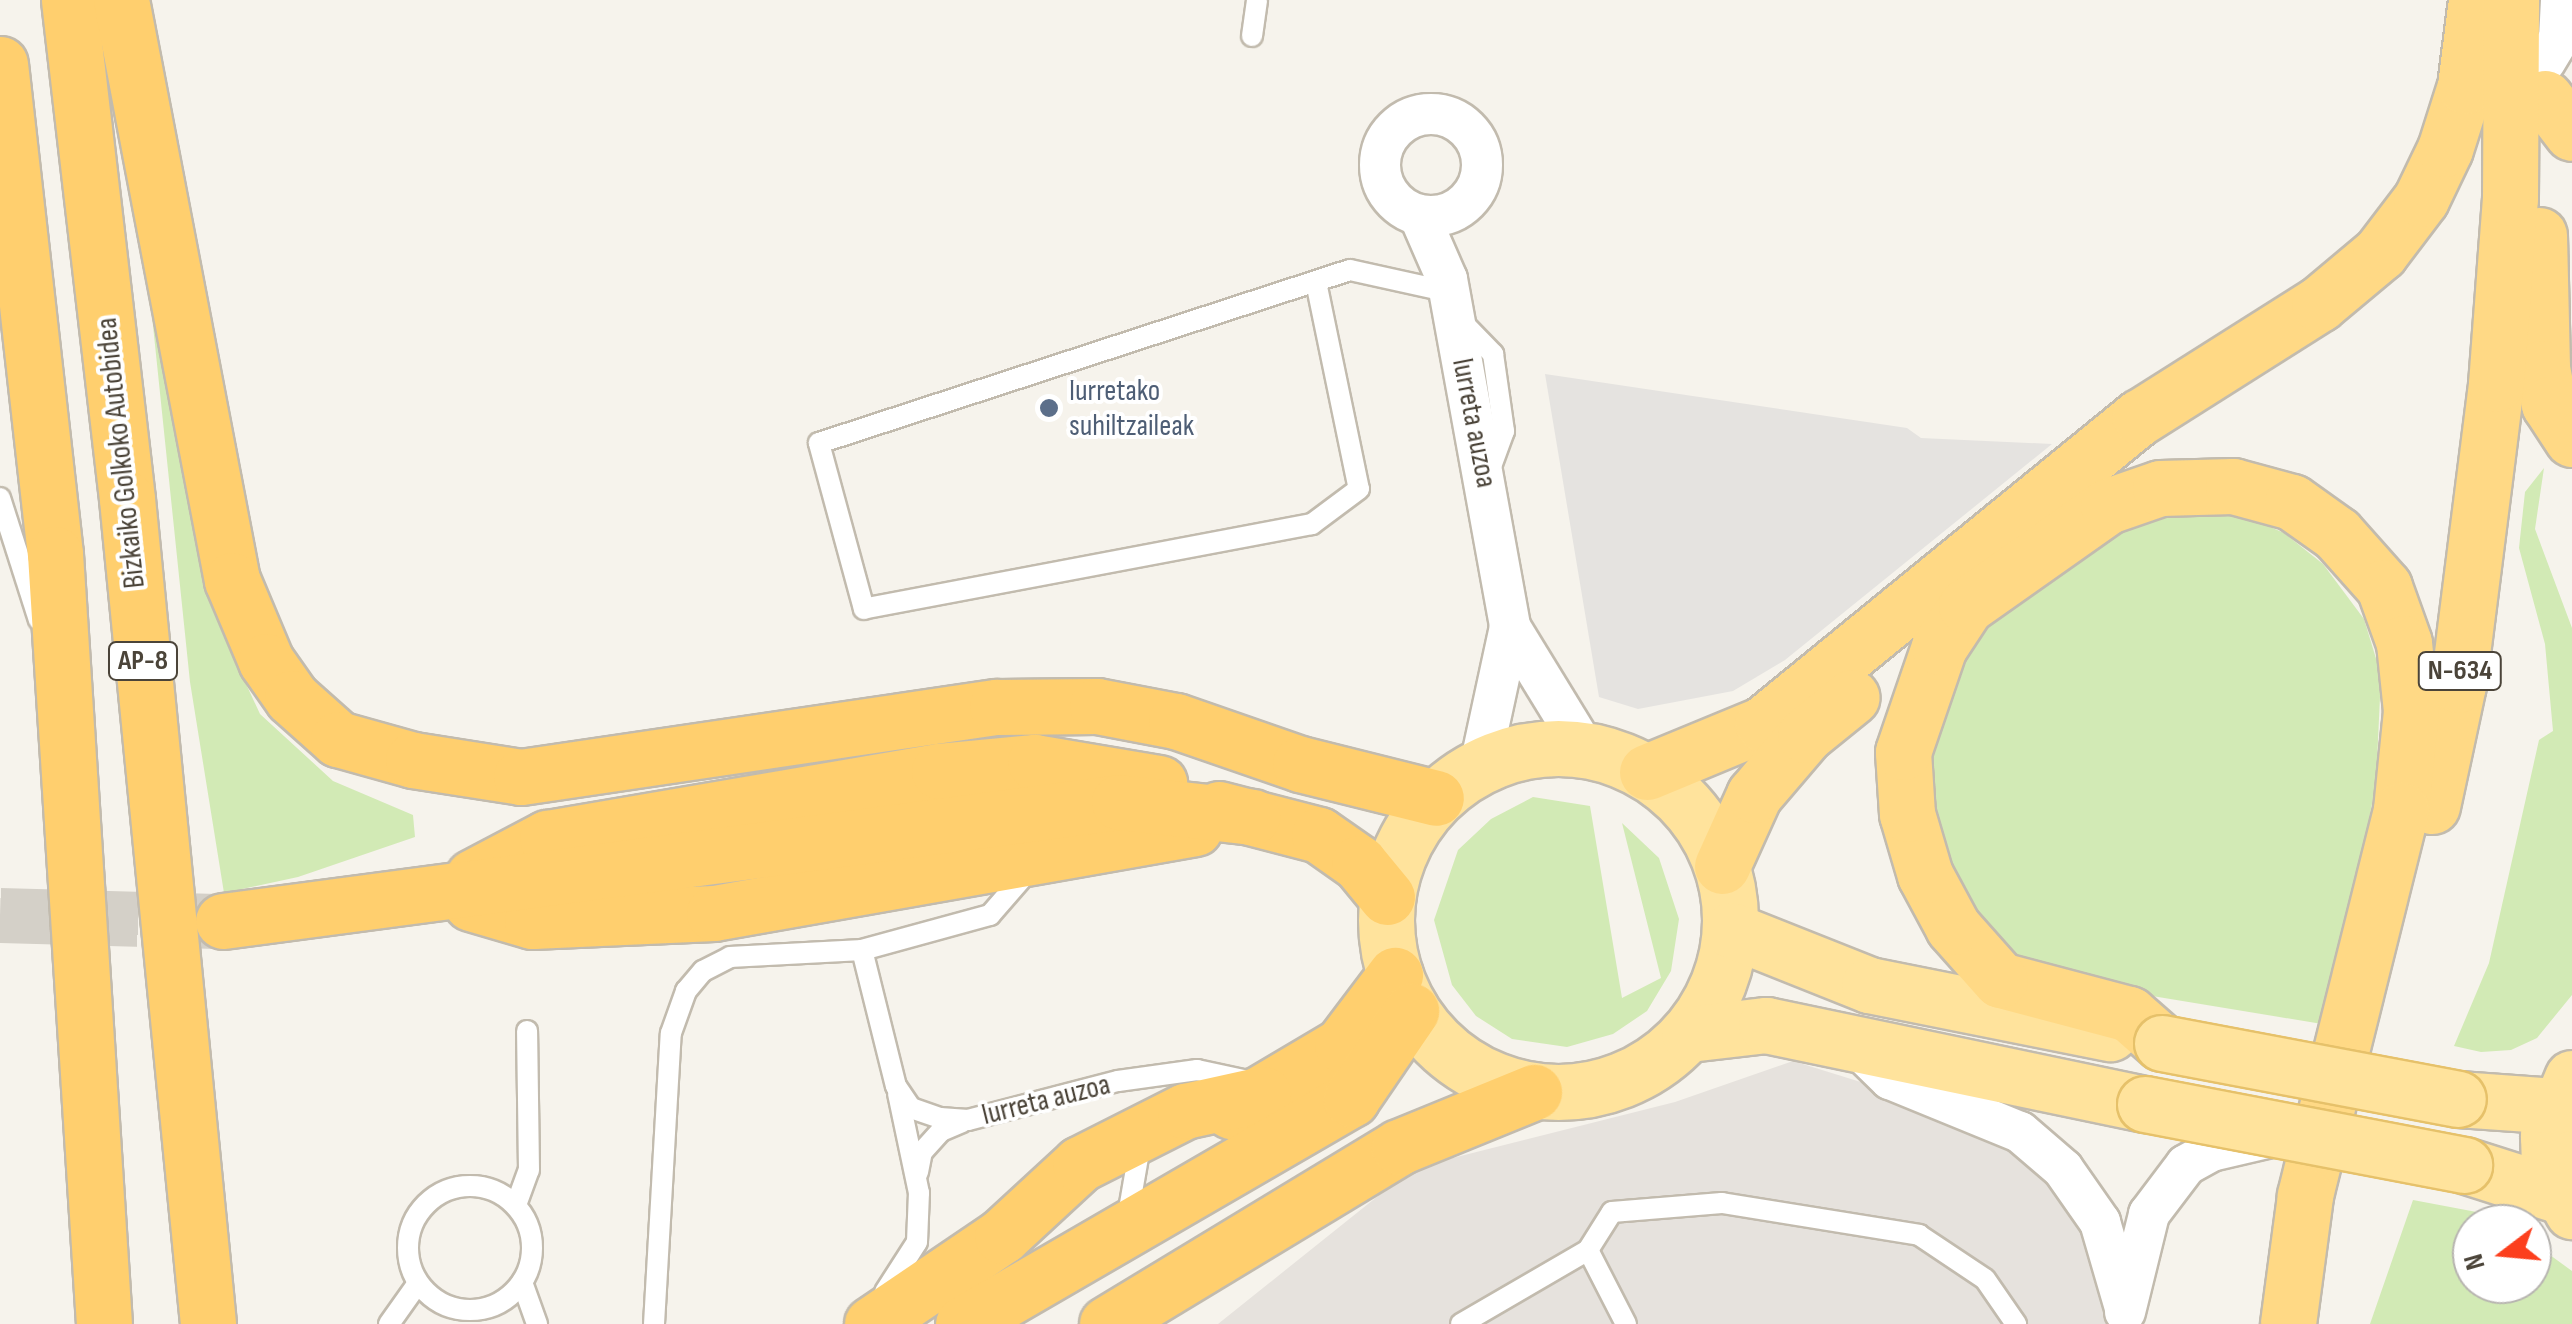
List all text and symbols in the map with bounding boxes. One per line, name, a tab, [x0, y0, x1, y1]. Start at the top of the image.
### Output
street label: Bizkaiko Golkoko Autobidea	[89, 316, 153, 590]
street label: Iurreta auzoa	[1444, 355, 1504, 491]
place label: Iurretako suhiltzaileak	[1069, 373, 1194, 444]
marker: Iurretako suhiltzaileak	[1038, 397, 1060, 419]
road number: AP-8	[106, 638, 180, 684]
road number: N-634	[2418, 648, 2502, 694]
street label: Iurreta auzoa	[978, 1067, 1114, 1133]
north arrow	[2452, 1204, 2552, 1304]
text: N	[2457, 1250, 2493, 1274]

